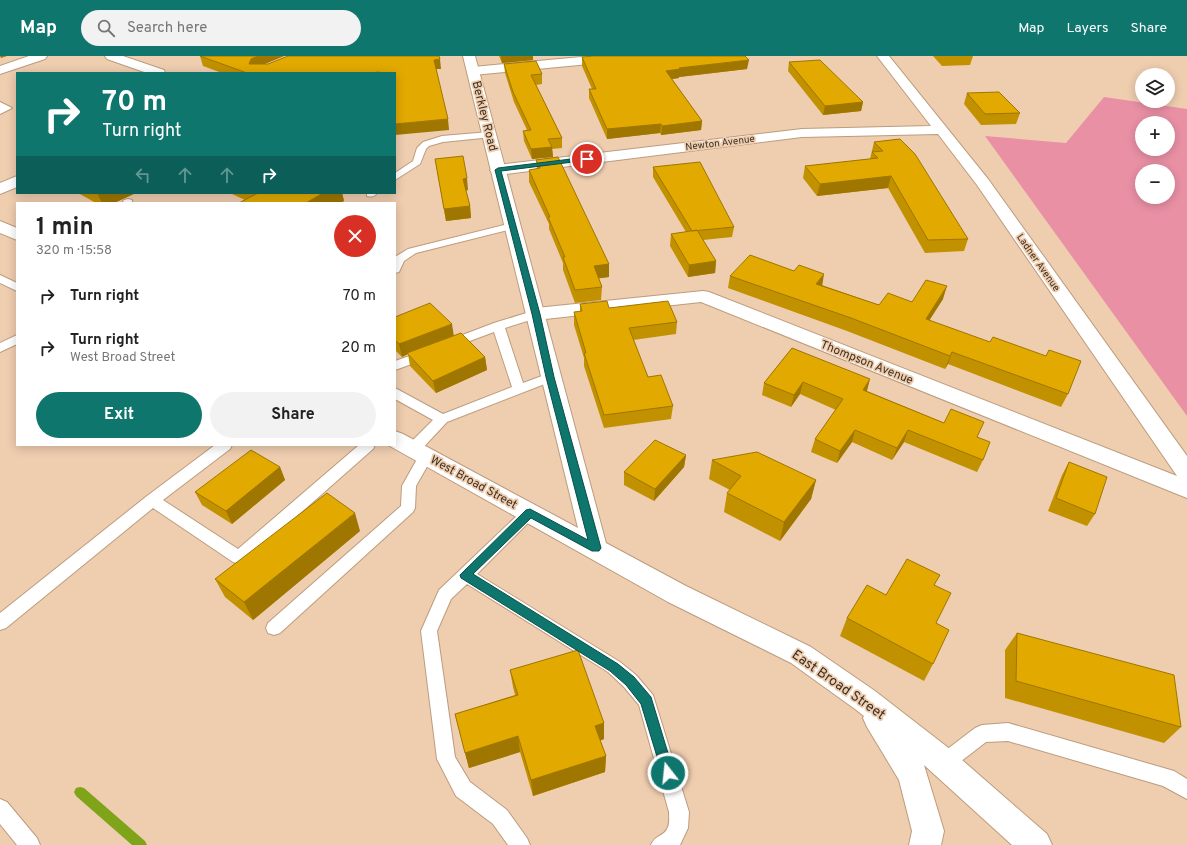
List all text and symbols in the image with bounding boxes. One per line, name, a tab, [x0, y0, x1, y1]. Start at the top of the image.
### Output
search box	[81, 10, 361, 46]
text: Map	[20, 16, 57, 40]
icon: search	[95, 17, 117, 39]
text: Search here	[127, 19, 207, 38]
text: Map	[1018, 20, 1044, 37]
text: Layers	[1066, 20, 1108, 37]
text: Share	[1130, 20, 1167, 37]
map controls	[1135, 68, 1175, 204]
button: layers	[1135, 68, 1175, 108]
street label: Berkley Road	[468, 79, 500, 153]
text: 70 m	[102, 85, 167, 121]
icon: right	[36, 88, 88, 140]
button: +	[1135, 116, 1175, 156]
text: Turn right	[102, 120, 182, 143]
street label: Newton Avenue	[685, 133, 756, 154]
pin	[570, 142, 604, 176]
icon: arrive	[576, 148, 598, 170]
icon: left	[132, 164, 154, 186]
icon: ahead	[174, 164, 196, 186]
icon: ahead	[216, 164, 238, 186]
icon: right	[258, 164, 280, 186]
button: −	[1135, 164, 1175, 204]
text: 1 min	[36, 213, 94, 243]
button: close	[334, 215, 376, 257]
street label: Ladner Avenue	[1013, 232, 1062, 294]
text: 320 m · 15:58	[36, 243, 112, 259]
icon: right	[36, 285, 58, 307]
text: Turn right	[70, 287, 139, 306]
text: 70 m	[343, 287, 376, 306]
text: Turn right	[70, 331, 139, 350]
icon: right	[36, 337, 58, 359]
street label: Thompson Avenue	[818, 337, 915, 389]
text: 20 m	[341, 339, 376, 358]
text: West Broad Street	[70, 350, 175, 366]
button: Exit	[36, 392, 202, 438]
button: Share	[210, 392, 376, 438]
street label: West Broad Street	[427, 452, 520, 513]
street label: East Broad Street	[788, 647, 888, 724]
position arrow	[647, 752, 689, 794]

